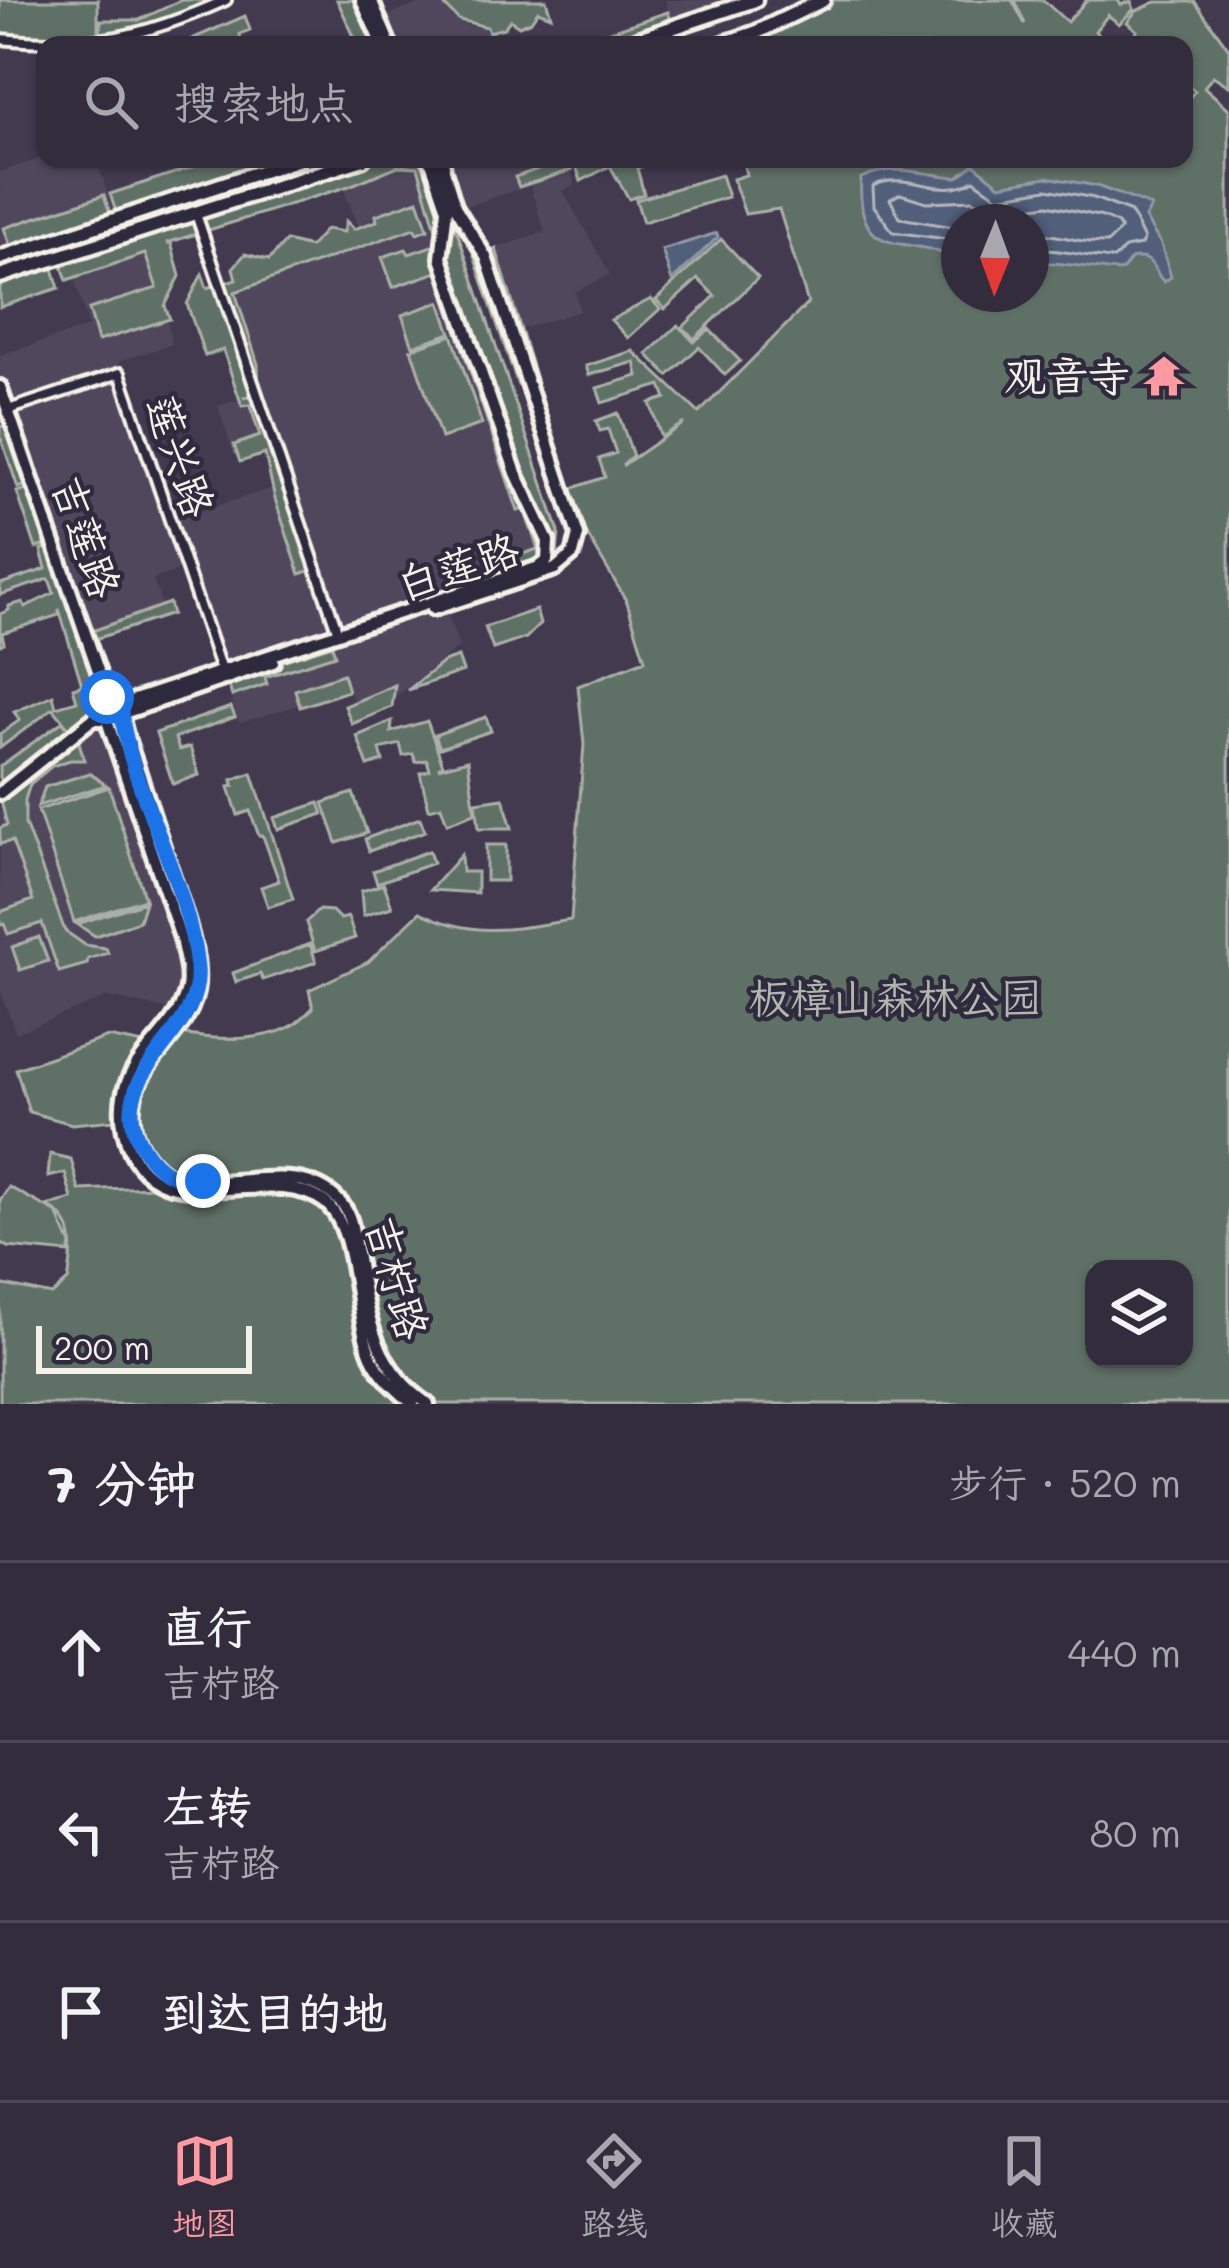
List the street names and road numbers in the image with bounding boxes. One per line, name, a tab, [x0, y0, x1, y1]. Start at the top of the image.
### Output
street label: 莲兴路	[135, 387, 228, 524]
street label: 吉莲路	[41, 468, 134, 605]
street label: 白莲路	[389, 520, 526, 611]
street label: 吉柠路	[355, 1209, 442, 1346]

